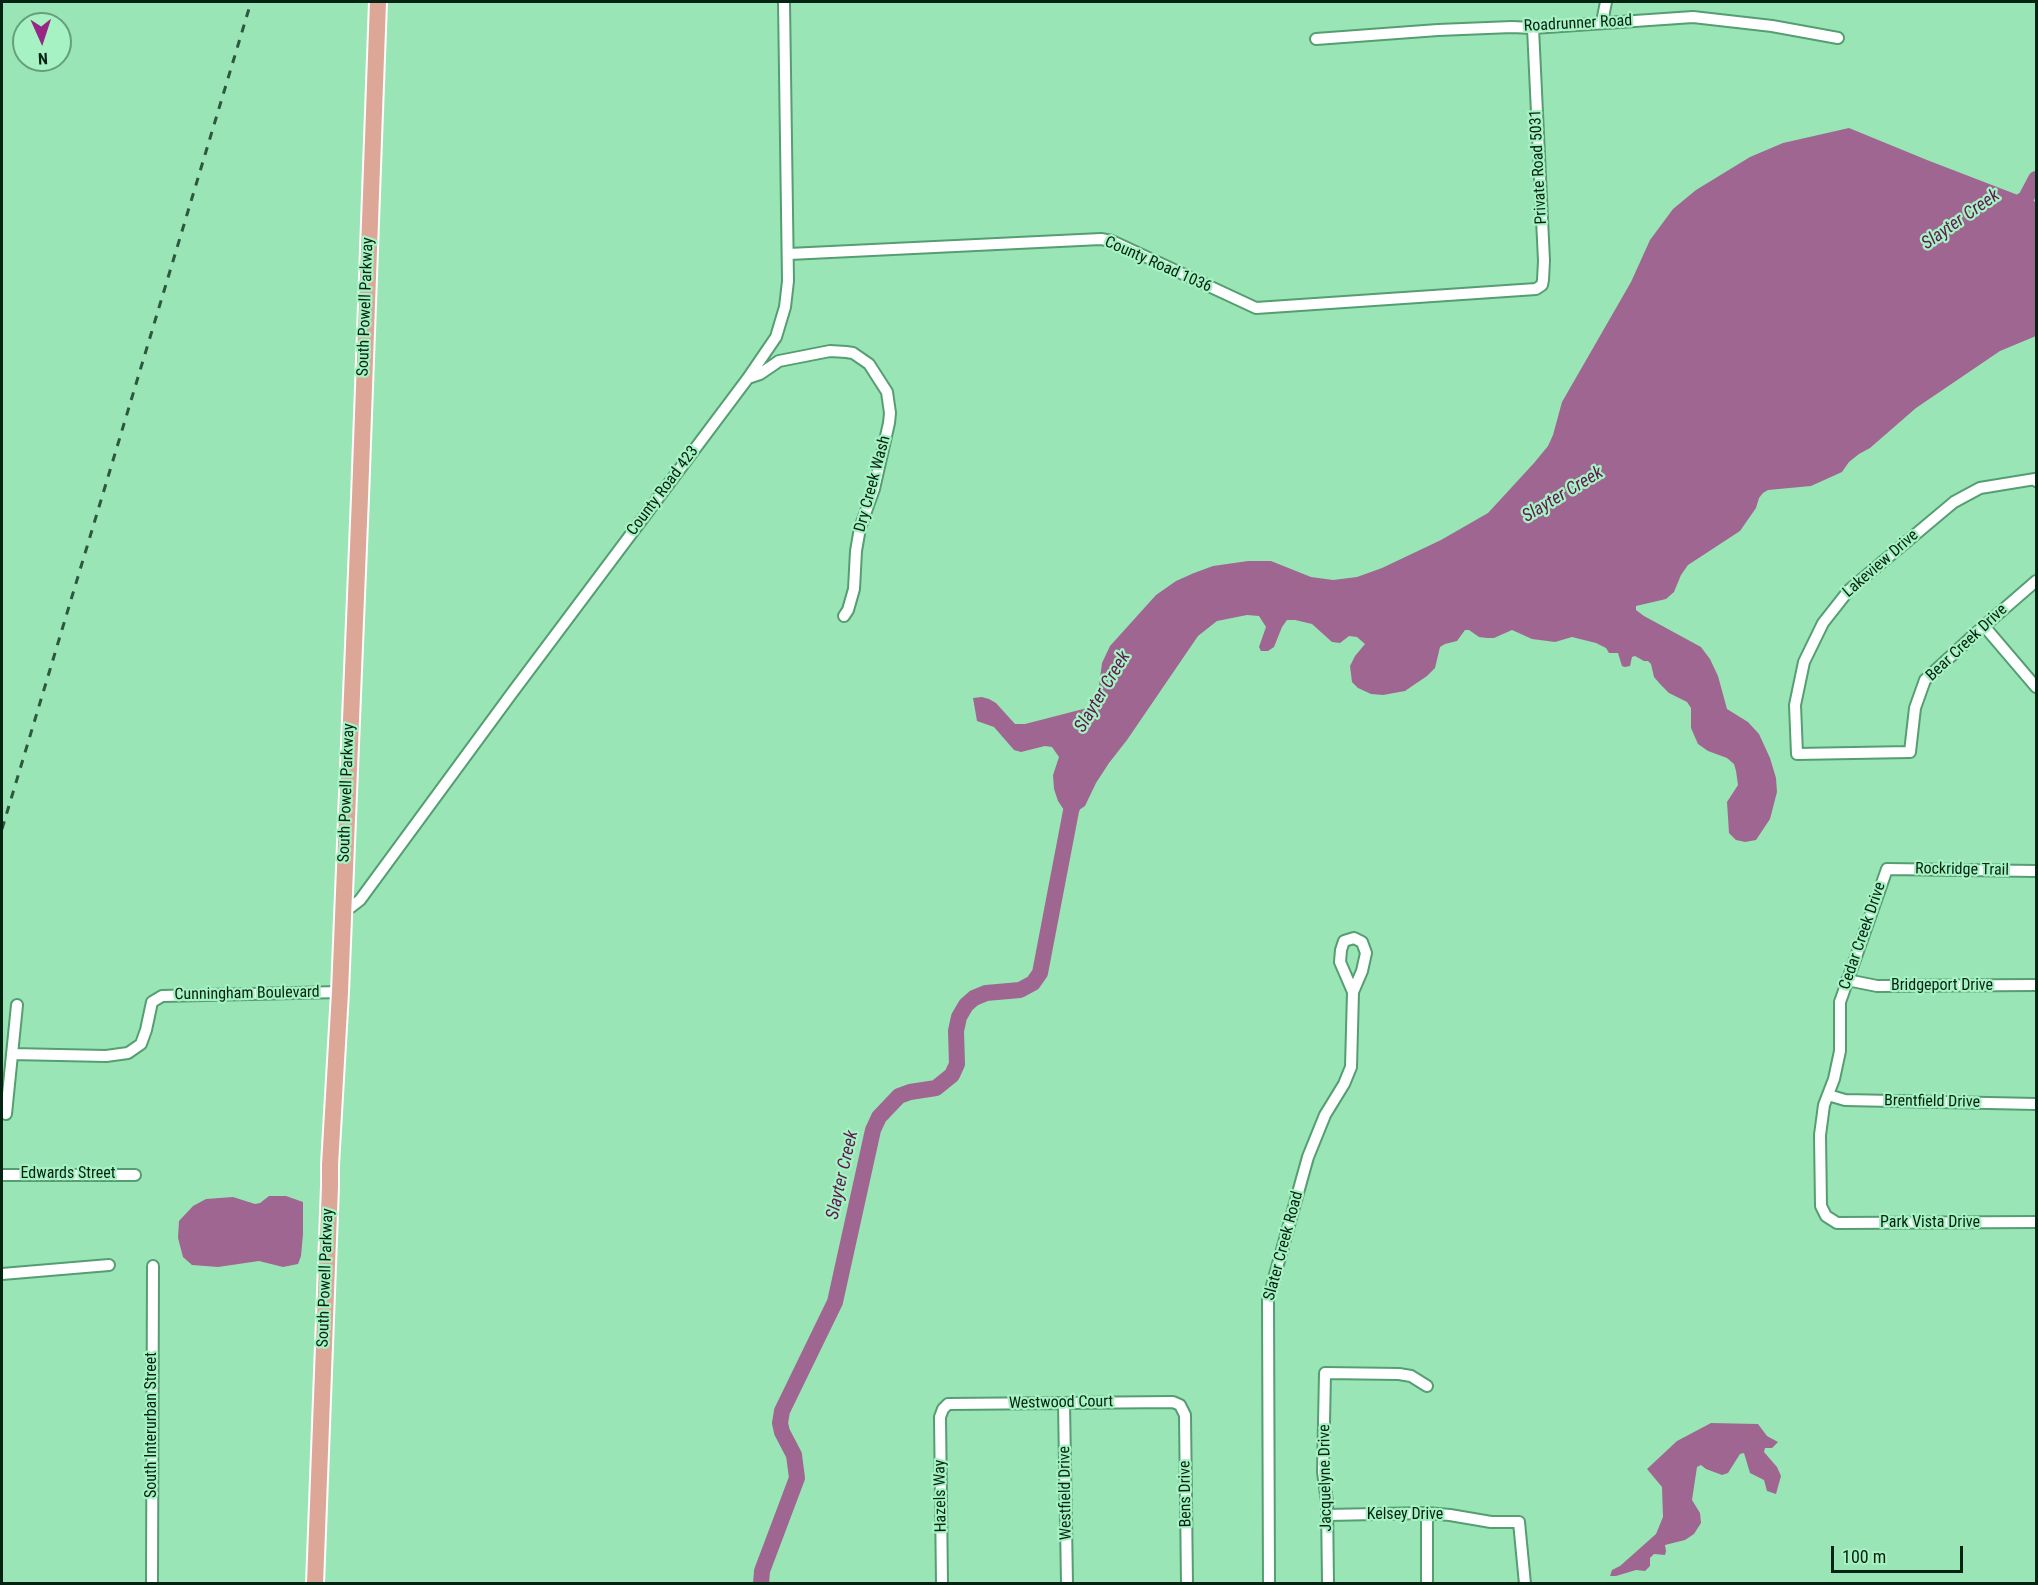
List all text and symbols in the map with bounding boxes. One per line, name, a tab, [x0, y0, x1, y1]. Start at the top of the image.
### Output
north arrow	[12, 12, 72, 72]
street label: Roadrunner Road	[1523, 12, 1633, 36]
text: N	[37, 49, 48, 68]
street label: Private Road 5031	[1526, 109, 1552, 225]
water label: Slayter Creek	[1918, 185, 2004, 255]
street label: County Road 1036	[1102, 233, 1214, 297]
street label: South Powell Parkway	[354, 237, 378, 377]
street label: Dry Creek Wash	[851, 434, 895, 534]
street label: County Road 423	[623, 442, 703, 540]
water label: Slayter Creek	[1519, 462, 1607, 528]
street label: Lakeview Drive	[1839, 526, 1923, 602]
street label: Bear Creek Drive	[1922, 600, 2012, 686]
water label: Slayter Creek	[1070, 648, 1136, 736]
street label: South Powell Parkway	[335, 723, 359, 863]
street label: Rockridge Trail	[1915, 860, 2009, 880]
street label: Cedar Creek Drive	[1836, 880, 1890, 992]
street label: Bridgeport Drive	[1891, 976, 1993, 996]
street label: Cunningham Boulevard	[174, 983, 320, 1005]
street label: Brentfield Drive	[1884, 1092, 1980, 1112]
water label: Slayter Creek	[822, 1128, 864, 1222]
street label: Edwards Street	[21, 1164, 115, 1184]
street label: Slater Creek Road	[1260, 1189, 1308, 1303]
street label: South Powell Parkway	[314, 1208, 338, 1348]
street label: Park Vista Drive	[1880, 1213, 1980, 1233]
street label: South Interurban Street	[142, 1352, 162, 1498]
street label: Westwood Court	[1009, 1392, 1113, 1414]
street label: Jacquelyne Drive	[1315, 1424, 1337, 1532]
street label: Westfield Drive	[1056, 1446, 1076, 1540]
street label: Hazels Way	[931, 1459, 951, 1533]
street label: Bens Drive	[1176, 1460, 1196, 1528]
street label: Kelsey Drive	[1367, 1505, 1443, 1525]
scale bar	[1834, 1534, 1966, 1572]
text: 100 m	[1842, 1546, 1886, 1567]

